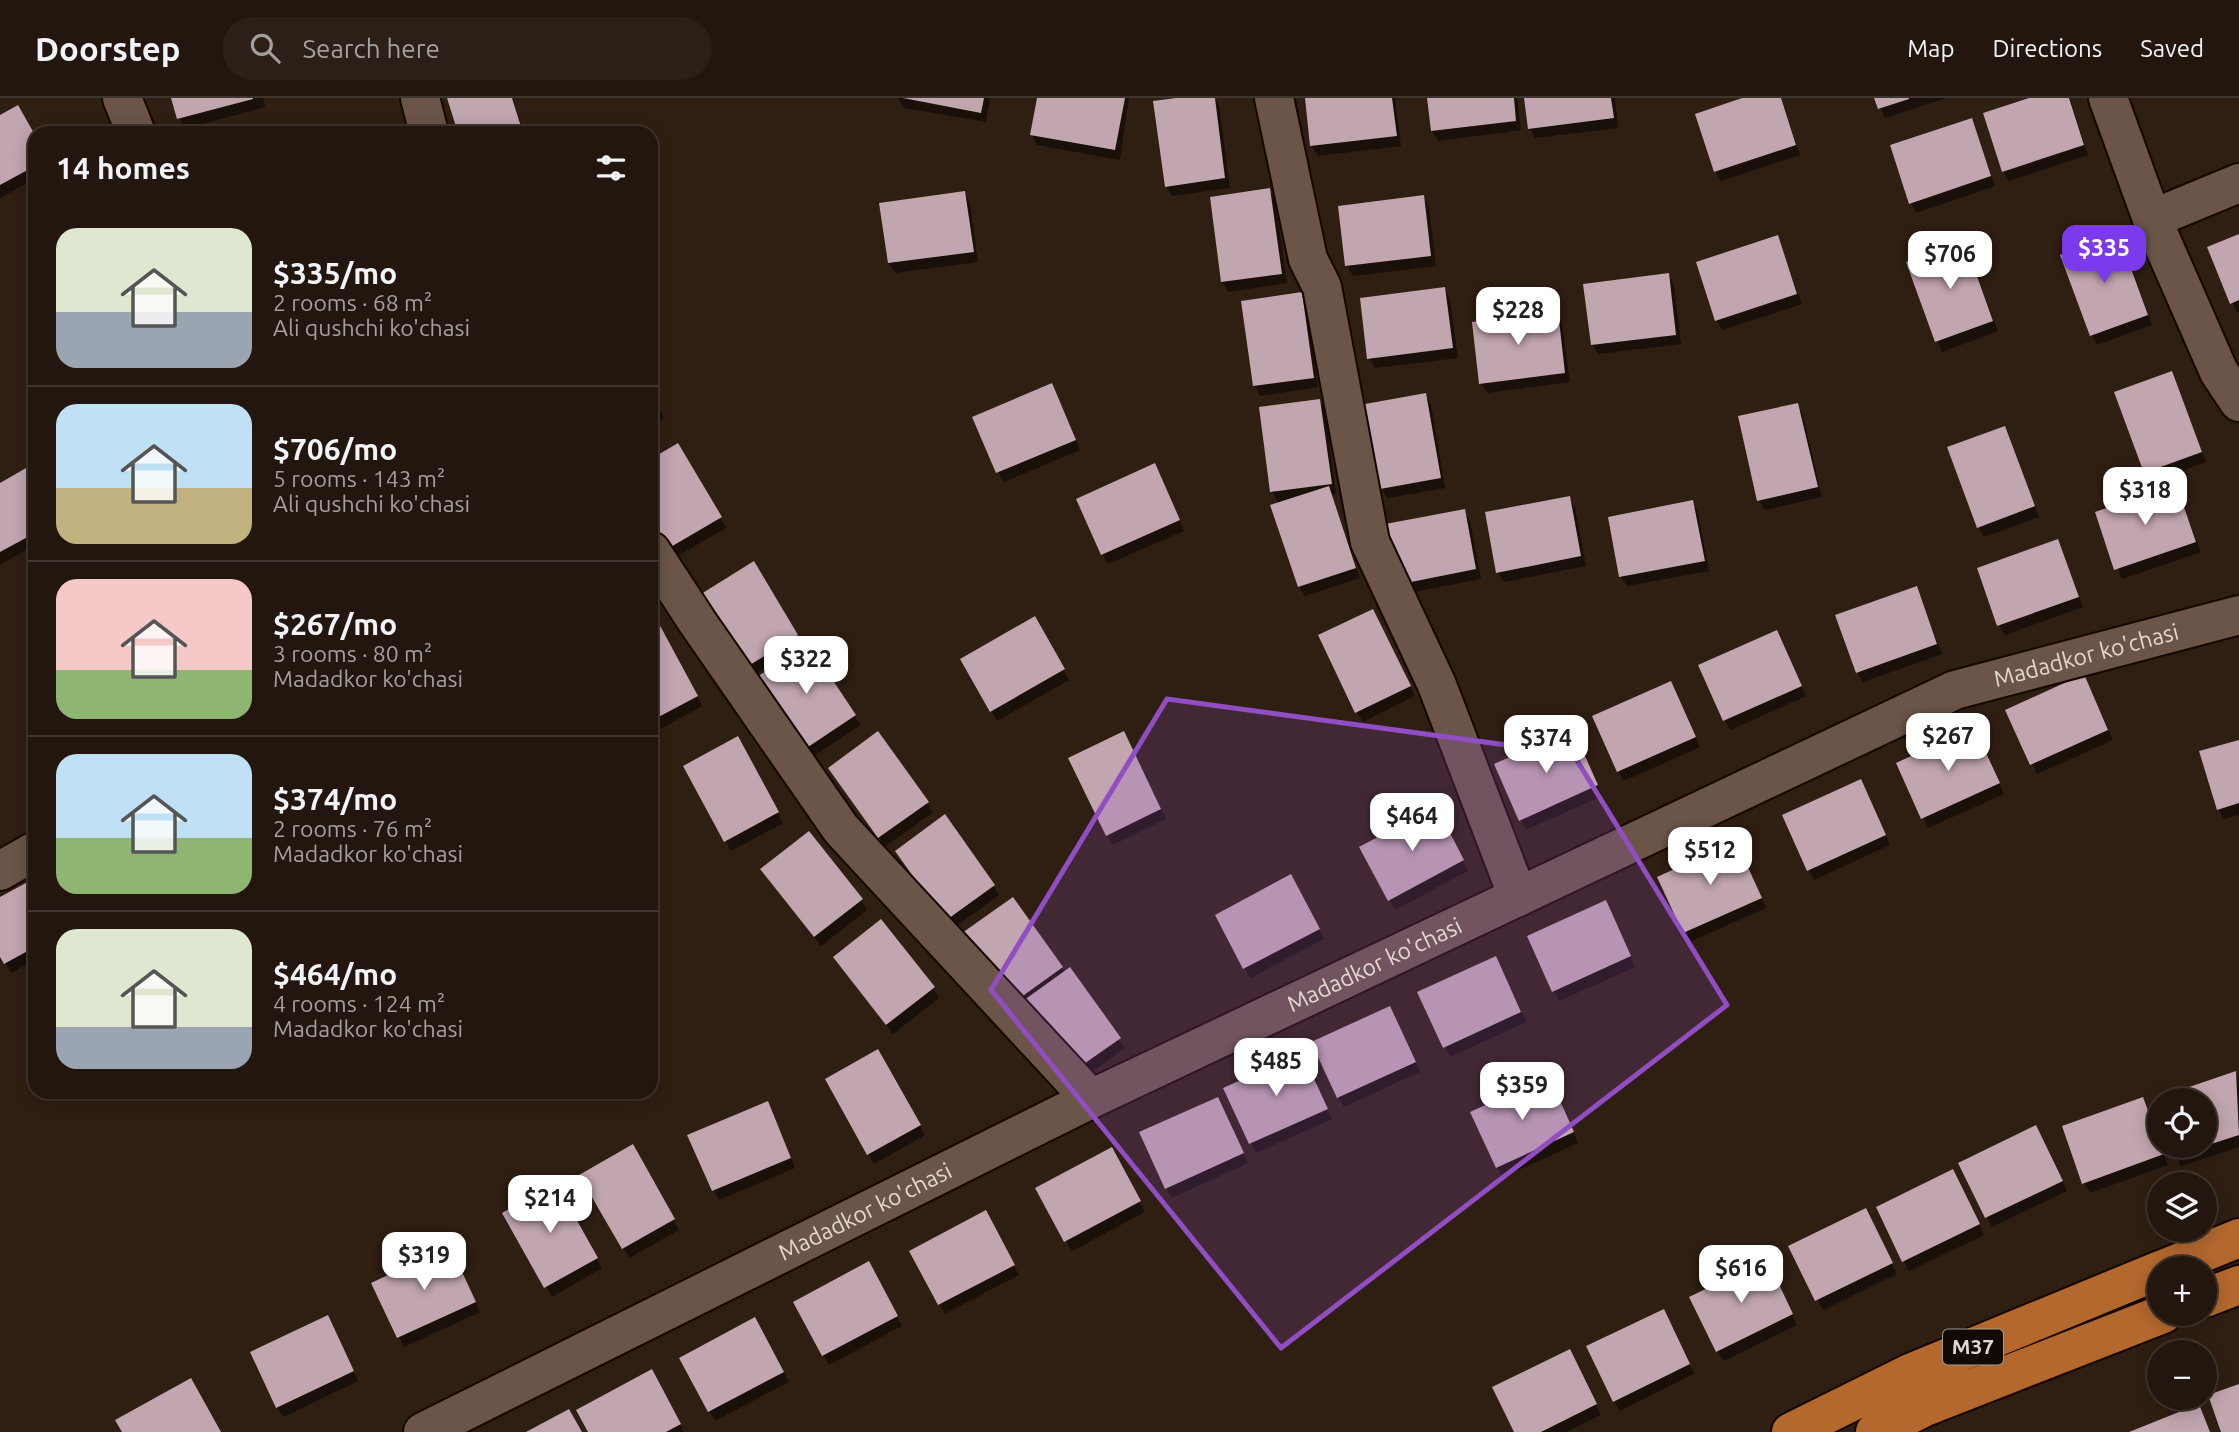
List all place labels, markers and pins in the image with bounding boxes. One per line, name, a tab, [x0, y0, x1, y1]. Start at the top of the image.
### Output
pin: $335	[2063, 226, 2145, 285]
pin: $706	[1909, 232, 1991, 291]
pin: $228	[1477, 288, 1559, 347]
pin: $318	[2104, 468, 2186, 527]
pin: $322	[765, 636, 847, 696]
pin: $267	[1907, 714, 1989, 773]
pin: $374	[1505, 716, 1587, 775]
pin: $464	[1371, 794, 1453, 853]
pin: $512	[1669, 828, 1751, 887]
pin: $485	[1235, 1038, 1317, 1098]
pin: $359	[1481, 1062, 1563, 1122]
pin: $214	[509, 1176, 591, 1235]
pin: $319	[383, 1232, 465, 1292]
pin: $616	[1700, 1246, 1782, 1305]

